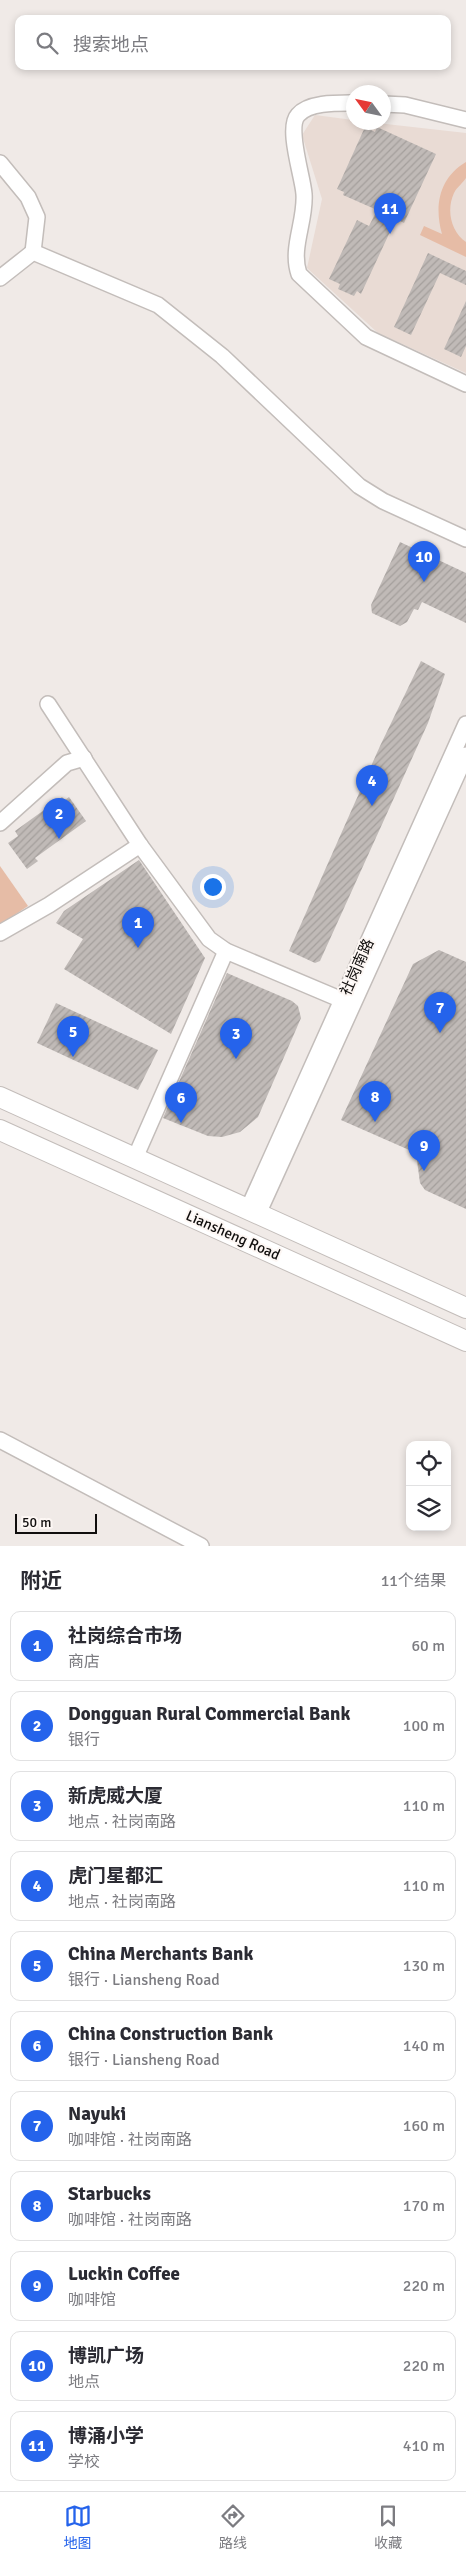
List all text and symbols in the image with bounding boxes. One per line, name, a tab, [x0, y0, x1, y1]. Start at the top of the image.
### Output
search box	[15, 15, 451, 70]
icon: search	[33, 29, 61, 57]
text: 搜索地点	[73, 33, 149, 57]
north arrow	[346, 85, 391, 130]
pin: 11	[374, 193, 406, 234]
pin: 10	[408, 541, 440, 582]
pin: 4	[356, 765, 388, 806]
pin: 2	[43, 798, 75, 839]
your location	[200, 874, 226, 900]
pin: 1	[122, 907, 154, 948]
street label: 社岗南路	[337, 936, 377, 998]
pin: 7	[424, 992, 456, 1033]
pin: 5	[57, 1016, 89, 1057]
pin: 3	[220, 1018, 252, 1059]
pin: 8	[359, 1081, 391, 1122]
pin: 6	[165, 1082, 197, 1123]
pin: 9	[408, 1130, 440, 1171]
street label: Liansheng Road	[183, 1206, 283, 1264]
map controls	[406, 1441, 451, 1531]
button: locate	[406, 1441, 451, 1486]
button: layers	[406, 1486, 451, 1531]
scale bar	[15, 1511, 98, 1534]
text: 50 m	[22, 1514, 51, 1531]
text: 附近	[20, 1568, 62, 1594]
text: 11个结果	[381, 1571, 446, 1591]
text: 社岗综合市场	[68, 1624, 182, 1648]
text: 1	[33, 1636, 41, 1656]
text: 60 m	[411, 1636, 445, 1656]
text: 商店	[68, 1652, 100, 1672]
text: Dongguan Rural Commercial Bank	[68, 1702, 350, 1726]
text: 2	[33, 1716, 41, 1736]
text: 100 m	[403, 1716, 445, 1736]
text: 银行	[68, 1730, 100, 1750]
text: 新虎威大厦	[68, 1784, 163, 1808]
text: 3	[33, 1796, 41, 1816]
text: 110 m	[403, 1796, 445, 1816]
text: 地点 · 社岗南路	[68, 1812, 176, 1832]
text: 虎门星都汇	[68, 1864, 163, 1888]
text: 4	[33, 1876, 41, 1896]
text: 110 m	[403, 1876, 445, 1896]
text: 地点 · 社岗南路	[68, 1892, 176, 1912]
text: China Merchants Bank	[68, 1942, 253, 1966]
text: 5	[33, 1956, 41, 1976]
text: 130 m	[403, 1956, 445, 1976]
text: 银行 · Liansheng Road	[68, 1970, 220, 1990]
text: China Construction Bank	[68, 2022, 273, 2046]
text: 6	[33, 2036, 41, 2056]
text: 140 m	[403, 2036, 445, 2056]
text: 银行 · Liansheng Road	[68, 2050, 220, 2070]
text: Nayuki	[68, 2102, 126, 2126]
text: 7	[33, 2116, 41, 2136]
text: 160 m	[403, 2116, 445, 2136]
text: 咖啡馆 · 社岗南路	[68, 2130, 192, 2150]
text: Starbucks	[68, 2182, 151, 2206]
text: 8	[33, 2196, 41, 2216]
text: 170 m	[403, 2196, 445, 2216]
text: 咖啡馆 · 社岗南路	[68, 2210, 192, 2230]
text: Luckin Coffee	[68, 2262, 180, 2286]
text: 9	[33, 2276, 41, 2296]
text: 220 m	[403, 2276, 445, 2296]
text: 咖啡馆	[68, 2290, 116, 2310]
text: 博凯广场	[68, 2344, 144, 2368]
text: 10	[28, 2356, 46, 2376]
text: 220 m	[403, 2356, 445, 2376]
text: 地点	[68, 2372, 100, 2392]
text: 博涌小学	[68, 2424, 144, 2448]
text: 11	[28, 2436, 46, 2456]
text: 410 m	[403, 2436, 445, 2456]
text: 学校	[68, 2452, 100, 2472]
tab: 地图	[64, 2502, 92, 2552]
tab: 路线	[219, 2502, 247, 2552]
tab: 收藏	[374, 2502, 402, 2552]

